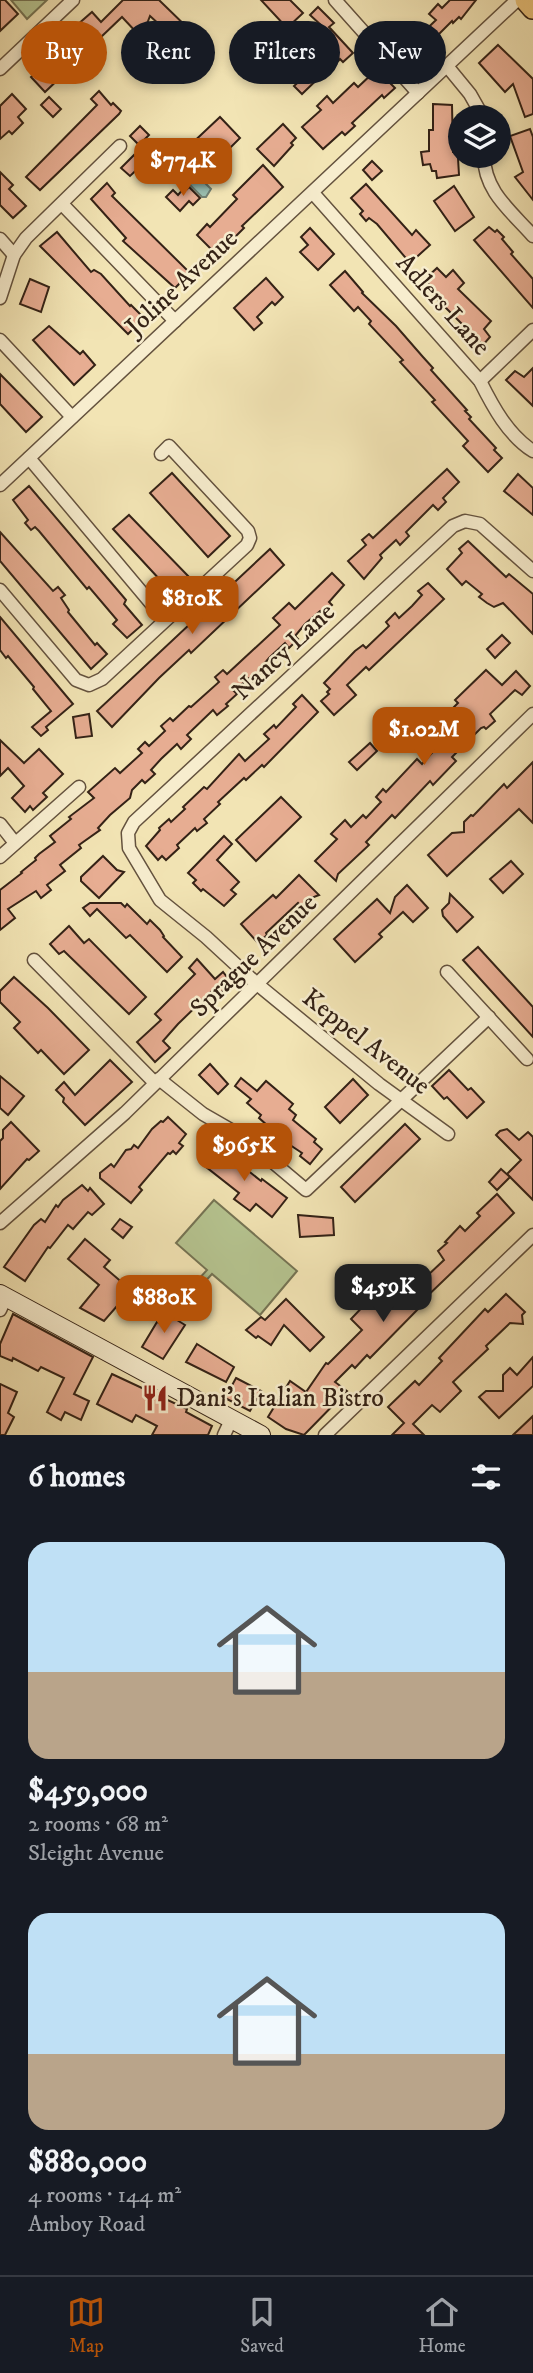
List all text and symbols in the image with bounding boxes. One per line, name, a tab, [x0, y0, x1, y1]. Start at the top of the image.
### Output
chip: Buy	[21, 21, 107, 84]
chip: Rent	[121, 21, 215, 84]
chip: Filters	[229, 21, 340, 84]
chip: New	[354, 21, 446, 84]
map controls	[448, 105, 511, 168]
button: layers	[448, 105, 511, 168]
pin: $774K	[134, 138, 232, 198]
text: $774K	[150, 146, 216, 175]
street label: Joline Avenue	[117, 223, 245, 345]
street label: Adlers Lane	[389, 247, 497, 363]
pin: $810K	[143, 576, 241, 636]
text: $810K	[162, 584, 222, 613]
street label: Nancy Lane	[226, 596, 342, 708]
pin: $1.02M	[367, 708, 481, 767]
text: $1.02M	[388, 715, 460, 744]
street label: Sprague Avenue	[184, 887, 324, 1025]
street label: Keppel Avenue	[295, 982, 437, 1102]
pin: $965K	[195, 1124, 293, 1183]
text: $965K	[212, 1131, 276, 1160]
pin: $459K	[334, 1264, 432, 1324]
text: $459K	[351, 1272, 415, 1301]
pin: $880K	[115, 1276, 213, 1335]
text: $880K	[132, 1283, 196, 1312]
place label: Dani's Italian Bistro	[176, 1382, 384, 1415]
restaurant icon: Dani's Italian Bistro	[140, 1383, 170, 1413]
icon: filters	[467, 1458, 505, 1496]
text: 6 homes	[28, 1459, 125, 1496]
icon: home	[204, 1587, 330, 1713]
text: $459,000	[28, 1773, 148, 1810]
text: 2 rooms · 68 m²	[28, 1810, 168, 1839]
text: Sleight Avenue	[28, 1839, 164, 1868]
icon: home	[204, 1958, 330, 2084]
text: $880,000	[28, 2144, 147, 2181]
text: 4 rooms · 144 m²	[28, 2181, 181, 2210]
text: Amboy Road	[28, 2210, 145, 2239]
tab: Map	[67, 2293, 105, 2358]
tab: Saved	[240, 2293, 284, 2358]
tab: Home	[419, 2293, 466, 2358]

